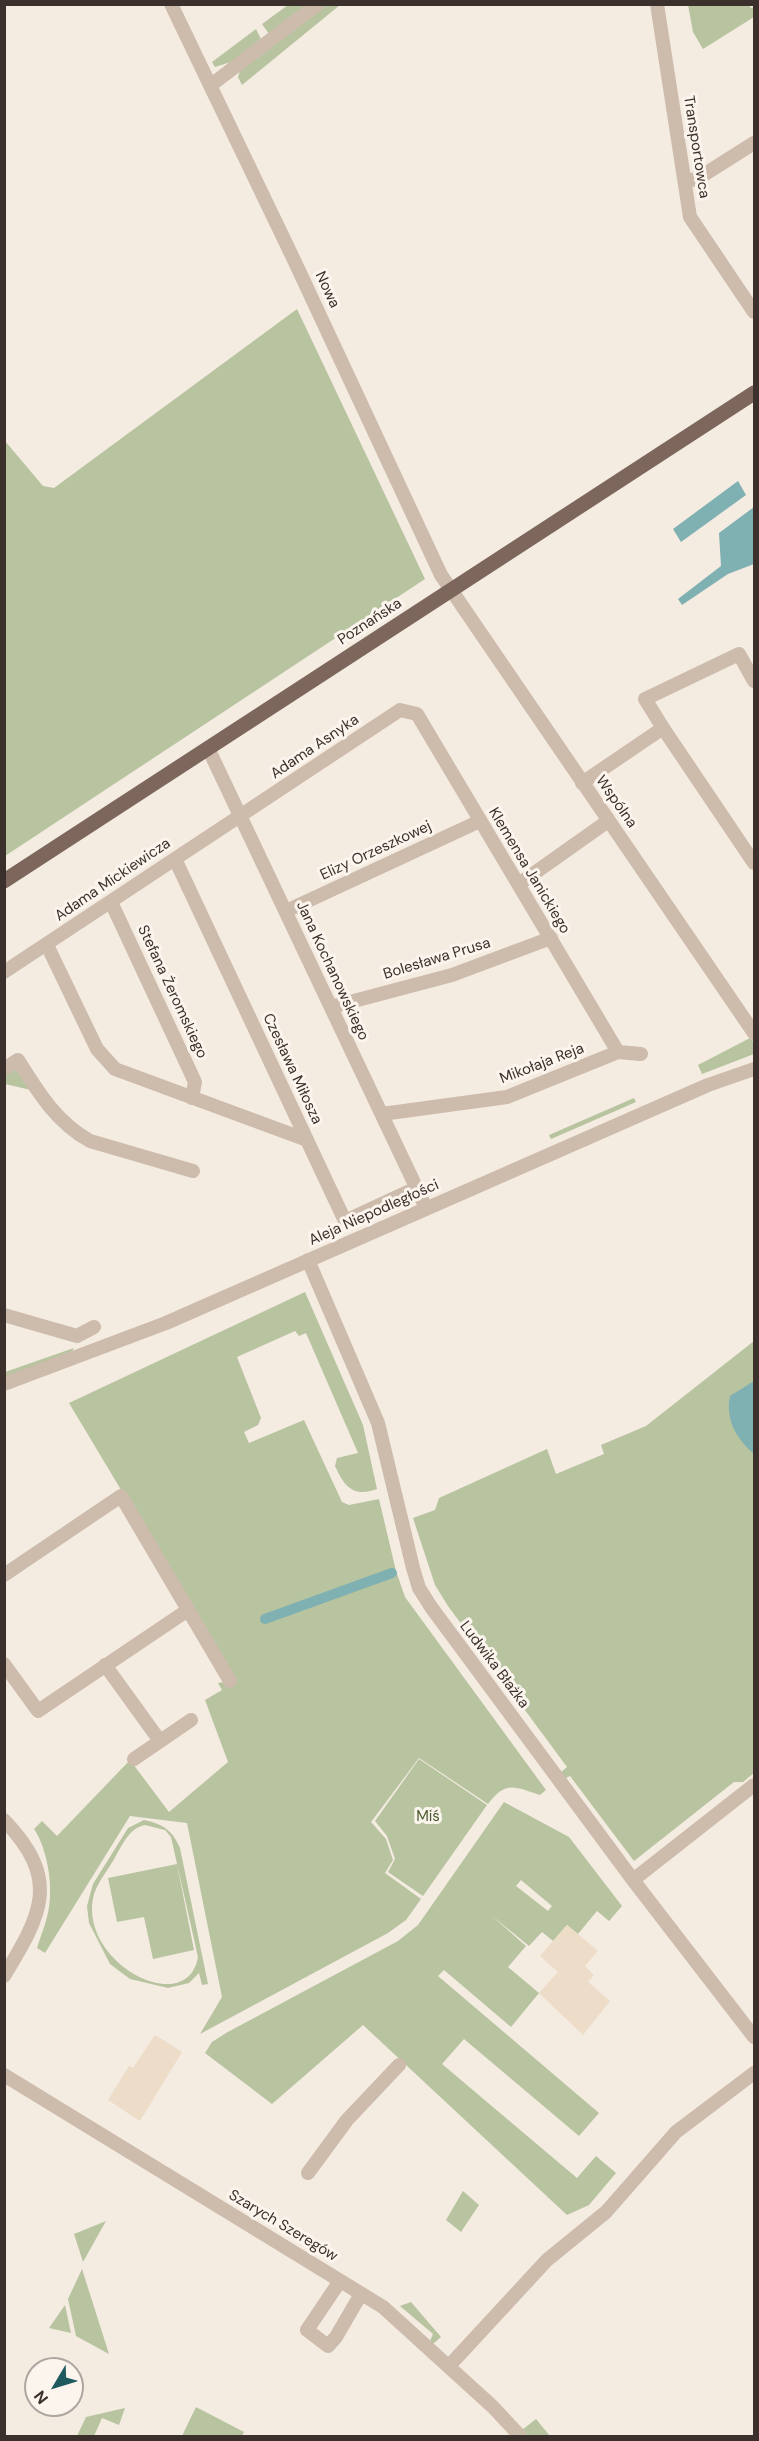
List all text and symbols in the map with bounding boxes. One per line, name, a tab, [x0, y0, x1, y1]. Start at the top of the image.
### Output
street label: Transportowca	[679, 95, 713, 199]
street label: Nowa	[311, 269, 343, 311]
street label: Poznańska	[335, 595, 405, 649]
street label: Adama Asnyka	[267, 711, 363, 783]
street label: Wspólna	[591, 772, 641, 832]
street label: Klemensa Janickiego	[484, 805, 574, 937]
street label: Elizy Orzeszkowej	[318, 817, 434, 885]
street label: Adama Mickiewicza	[52, 835, 174, 925]
street label: Jana Kochanowskiego	[292, 898, 372, 1044]
street label: Stefana Żeromskiego	[133, 923, 211, 1061]
street label: Bolesława Prusa	[381, 934, 493, 984]
street label: Czesława Miłosza	[258, 1011, 326, 1127]
street label: Mikołaja Reja	[497, 1040, 587, 1088]
street label: Aleja Niepodległości	[306, 1176, 442, 1250]
street label: Ludwika Błażka	[455, 1618, 533, 1712]
park label: Miś	[416, 1808, 440, 1826]
street label: Szarych Szeregów	[225, 2186, 341, 2266]
north arrow	[24, 2357, 84, 2417]
text: N	[29, 2386, 53, 2408]

